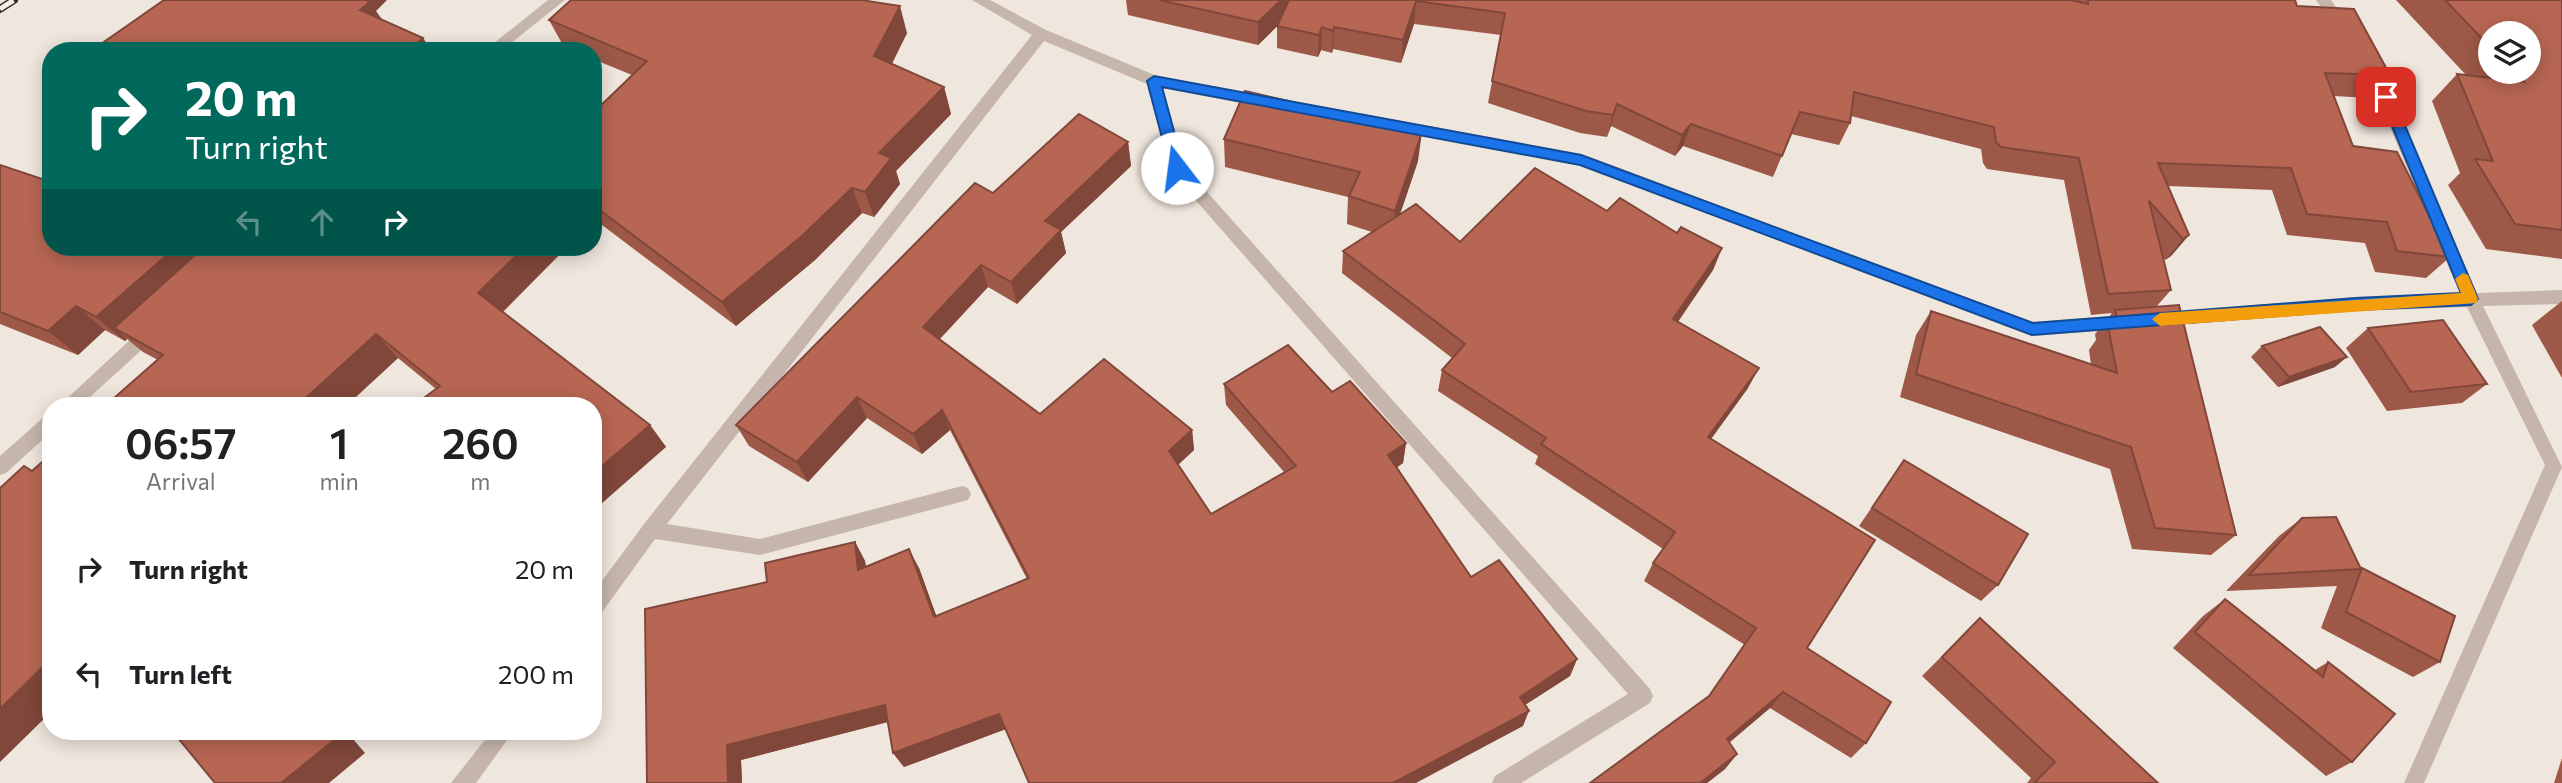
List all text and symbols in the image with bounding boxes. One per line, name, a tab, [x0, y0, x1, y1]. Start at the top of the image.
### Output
map controls	[2478, 21, 2541, 84]
button: layers	[2478, 21, 2541, 84]
text: 20 m	[185, 66, 297, 126]
pin	[2356, 67, 2416, 127]
icon: right	[70, 70, 161, 161]
icon: arrive	[2367, 78, 2405, 116]
text: Turn right	[185, 126, 328, 166]
position arrow	[1140, 131, 1214, 205]
icon: left	[230, 203, 268, 241]
icon: ahead	[303, 203, 341, 241]
icon: right	[376, 203, 414, 241]
text: 06:57	[125, 416, 236, 468]
text: 1	[330, 416, 349, 468]
text: 260	[442, 416, 519, 468]
text: Arrival	[146, 467, 216, 495]
text: min	[320, 467, 359, 495]
text: m	[470, 467, 490, 495]
icon: right	[70, 550, 108, 588]
text: Turn right	[129, 553, 248, 584]
text: 20 m	[515, 553, 574, 584]
icon: left	[70, 655, 108, 693]
text: Turn left	[129, 658, 232, 689]
text: 200 m	[498, 658, 574, 689]

